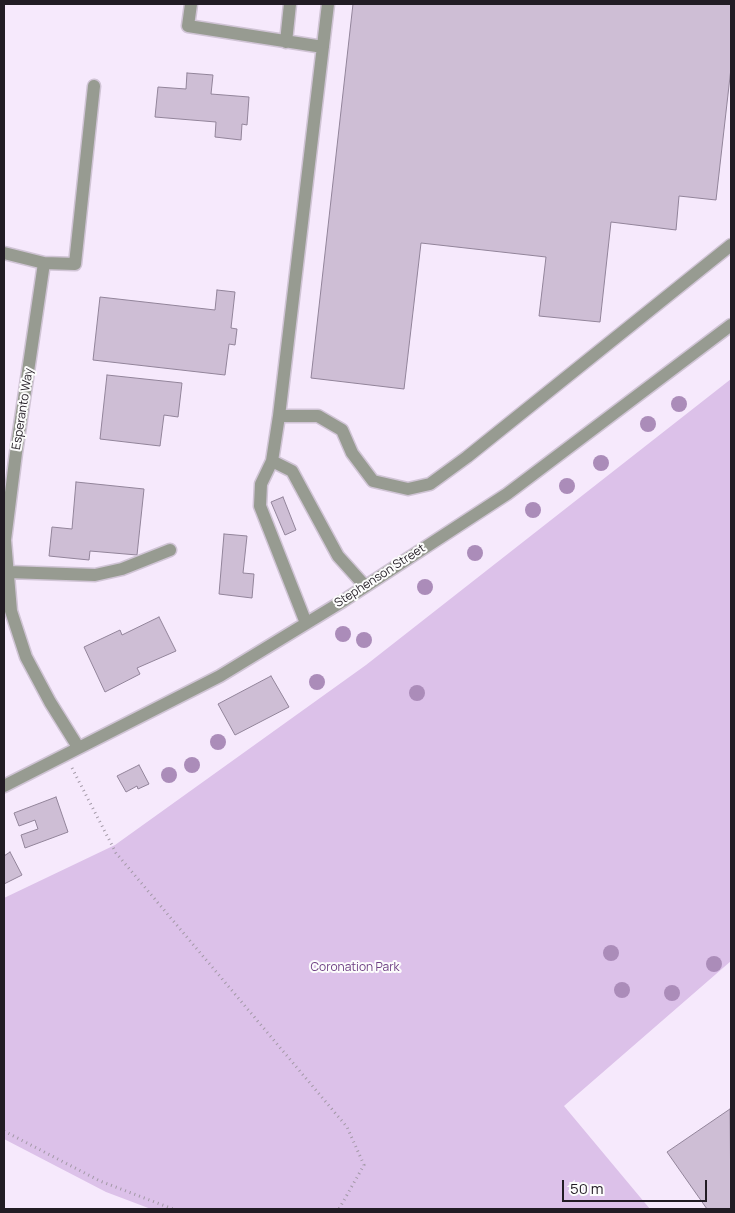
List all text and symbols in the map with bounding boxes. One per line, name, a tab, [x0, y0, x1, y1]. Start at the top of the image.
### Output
street label: Esperanto Way	[9, 367, 37, 451]
street label: Stephenson Street	[332, 541, 428, 611]
park label: Coronation Park	[311, 961, 399, 975]
scale bar	[565, 1170, 710, 1202]
text: 50 m	[570, 1178, 604, 1199]

